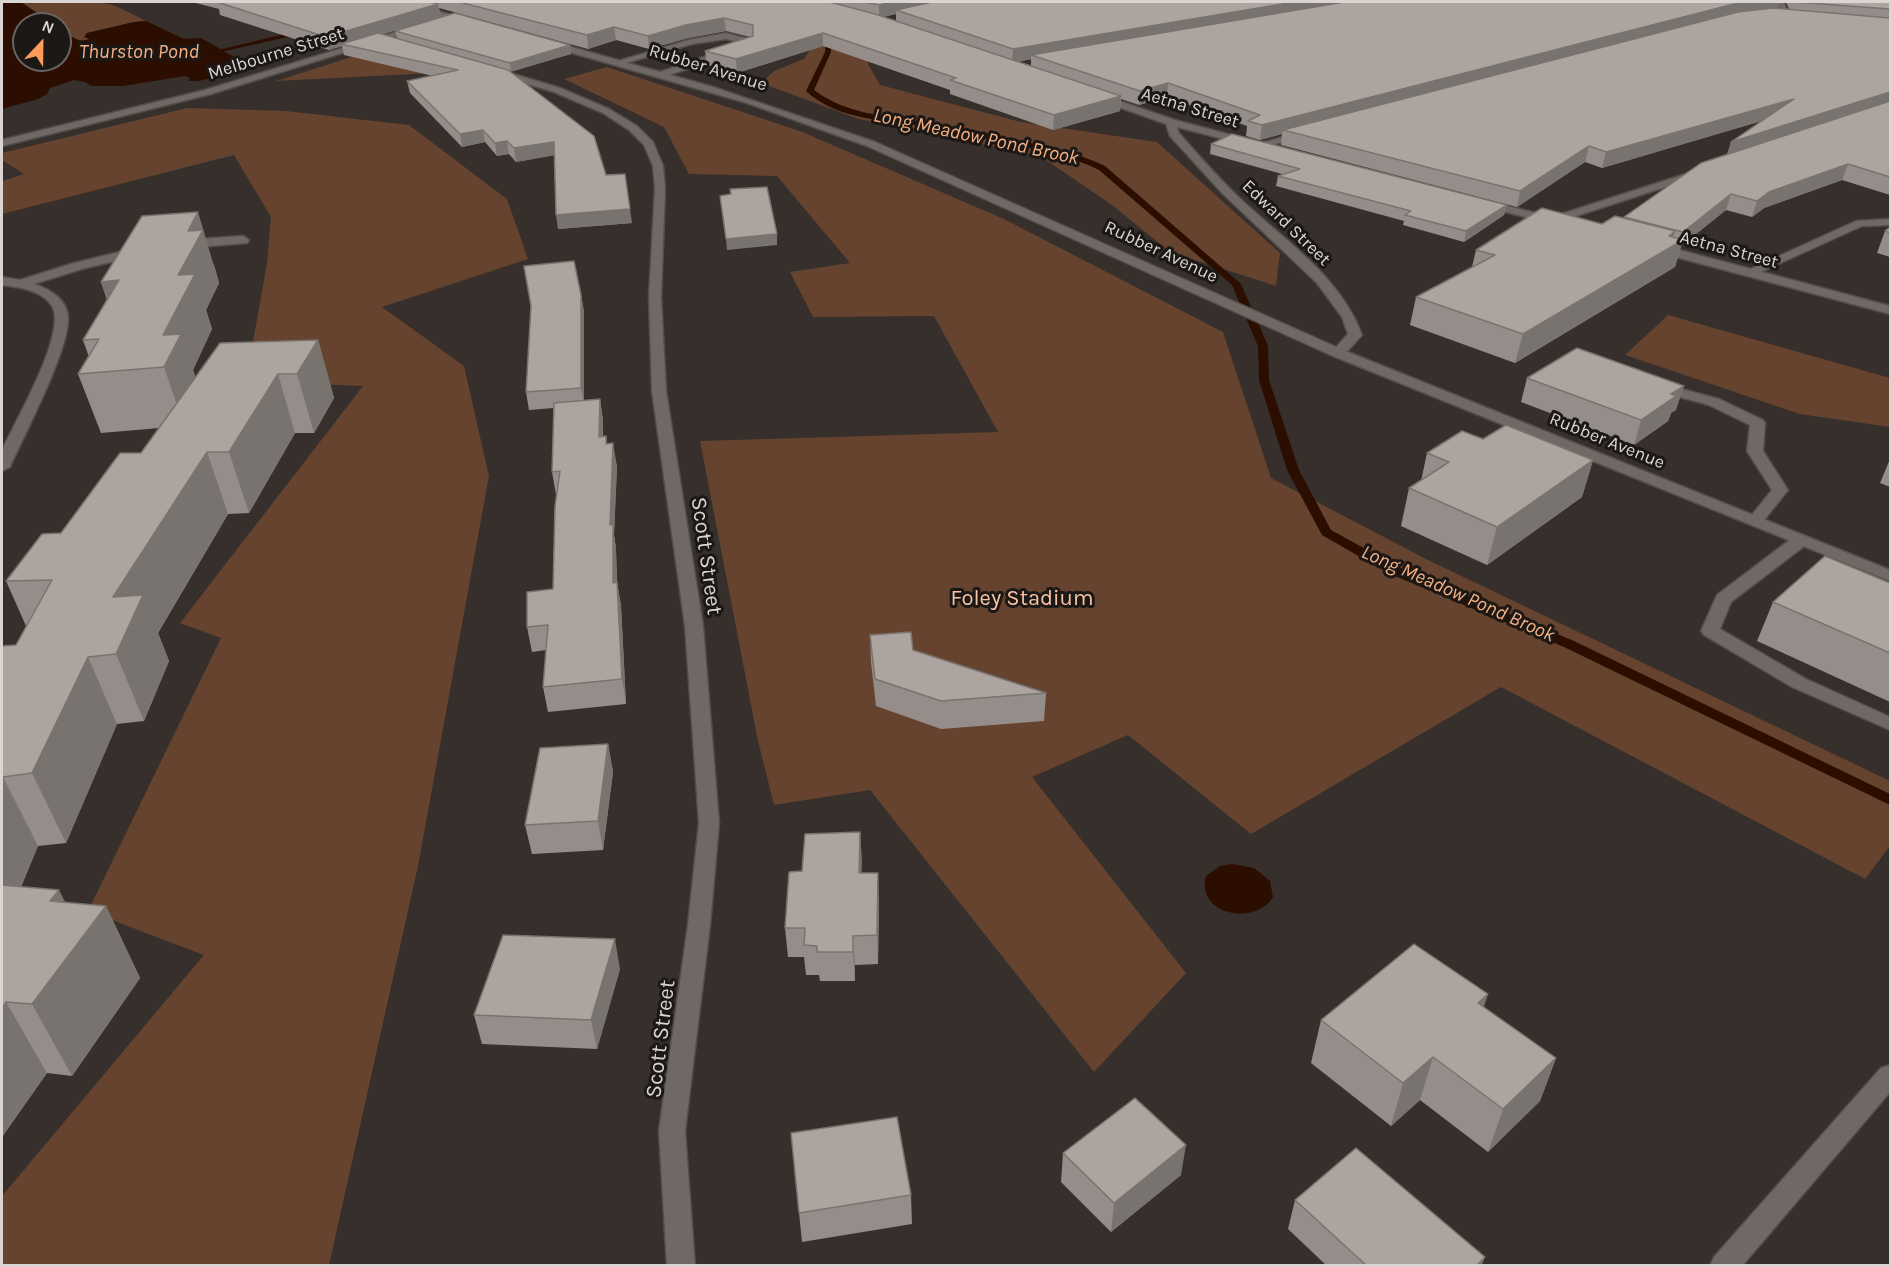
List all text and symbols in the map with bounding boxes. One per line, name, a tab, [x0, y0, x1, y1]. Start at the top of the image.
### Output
north arrow	[12, 12, 72, 72]
text: N	[39, 16, 57, 38]
street label: Melbourne Street	[205, 23, 347, 85]
water label: Thurston Pond	[79, 40, 199, 64]
street label: Rubber Avenue	[646, 40, 770, 96]
street label: Aetna Street	[1139, 83, 1241, 133]
water label: Long Meadow Pond Brook	[871, 103, 1081, 171]
street label: Edward Street	[1237, 175, 1335, 271]
street label: Rubber Avenue	[1101, 216, 1221, 288]
street label: Aetna Street	[1678, 227, 1780, 273]
street label: Rubber Avenue	[1546, 408, 1668, 474]
street label: Scott Street	[685, 495, 727, 617]
water label: Long Meadow Pond Brook	[1357, 540, 1559, 648]
park label: Foley Stadium	[950, 586, 1094, 612]
street label: Scott Street	[641, 978, 681, 1100]

